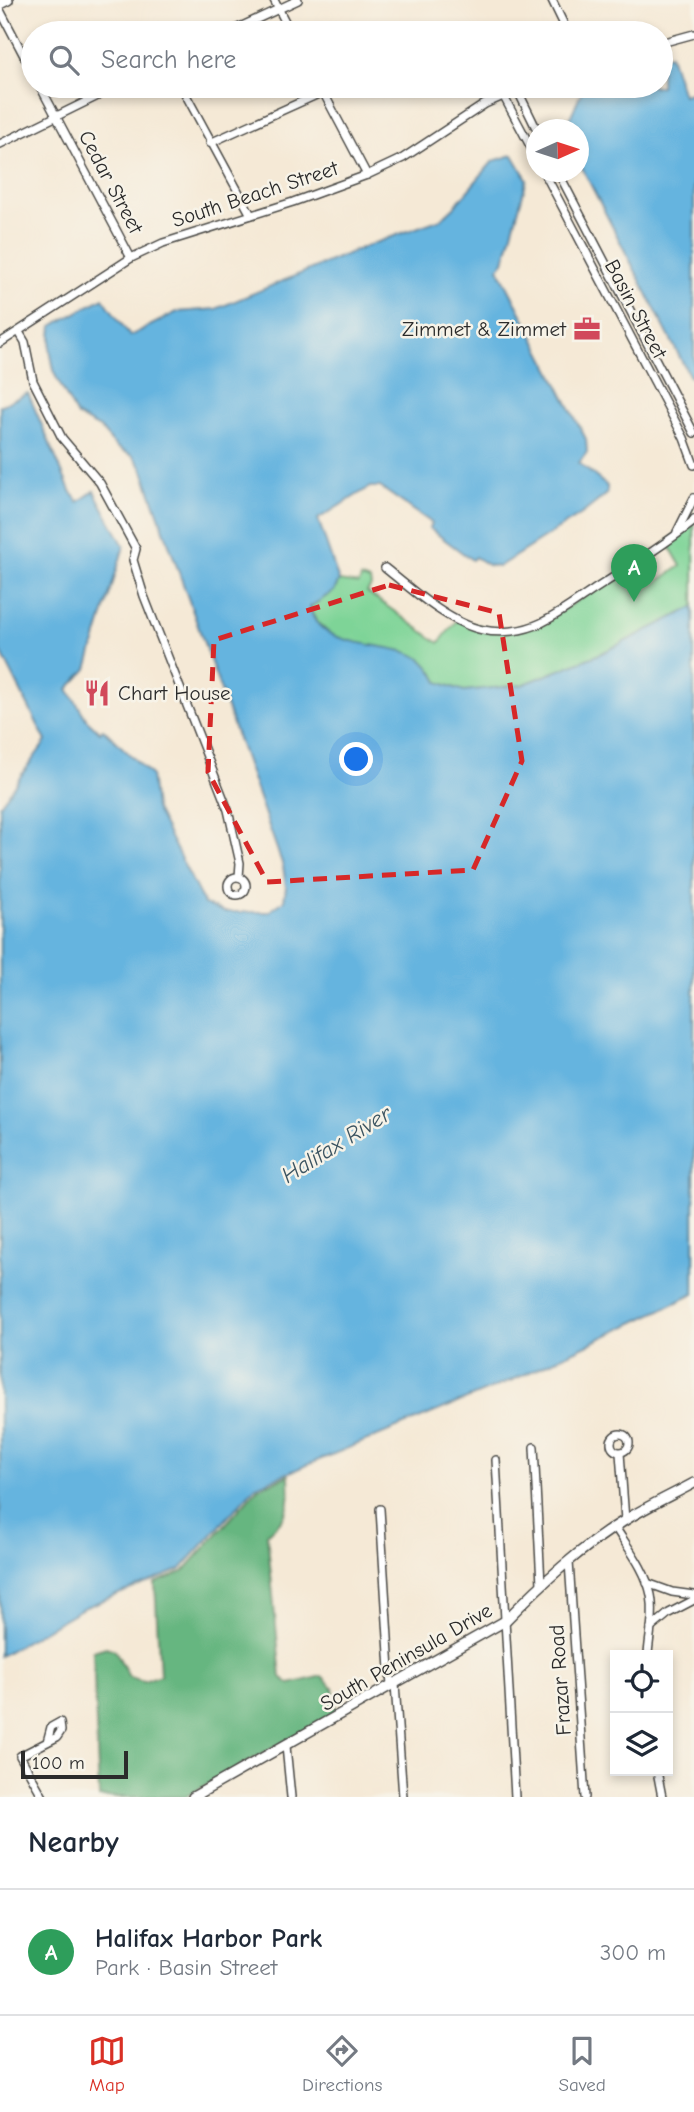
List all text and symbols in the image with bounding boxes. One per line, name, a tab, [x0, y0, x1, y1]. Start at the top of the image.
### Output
search box	[21, 21, 673, 98]
icon: search	[45, 41, 83, 79]
text: Search here	[101, 45, 236, 75]
north arrow	[526, 119, 589, 182]
street label: Cedar Street	[74, 126, 149, 239]
street label: South Beach Street	[169, 156, 342, 232]
street label: Basin Street	[600, 255, 673, 363]
office icon: Zimmet & Zimmet	[572, 314, 602, 344]
place label: Zimmet & Zimmet	[402, 317, 567, 341]
pin: A	[611, 544, 657, 602]
restaurant icon: Chart House	[82, 678, 112, 708]
place label: Chart House	[118, 681, 231, 705]
your location	[339, 742, 373, 776]
water label: Halifax River	[276, 1100, 397, 1189]
street label: South Peninsula Drive	[316, 1598, 496, 1716]
street label: Frazar Road	[544, 1624, 576, 1736]
map controls	[610, 1650, 673, 1776]
button: locate	[610, 1650, 673, 1713]
button: layers	[610, 1713, 673, 1776]
scale bar	[21, 1748, 128, 1780]
text: 100 m	[32, 1752, 85, 1774]
text: Nearby	[28, 1825, 119, 1860]
text: Halifax Harbor Park	[95, 1924, 322, 1954]
text: A	[45, 1939, 57, 1966]
text: 300 m	[600, 1939, 666, 1966]
text: Park · Basin Street	[95, 1954, 277, 1981]
tab: Map	[88, 2032, 126, 2096]
tab: Directions	[302, 2032, 382, 2096]
tab: Saved	[559, 2032, 606, 2096]

